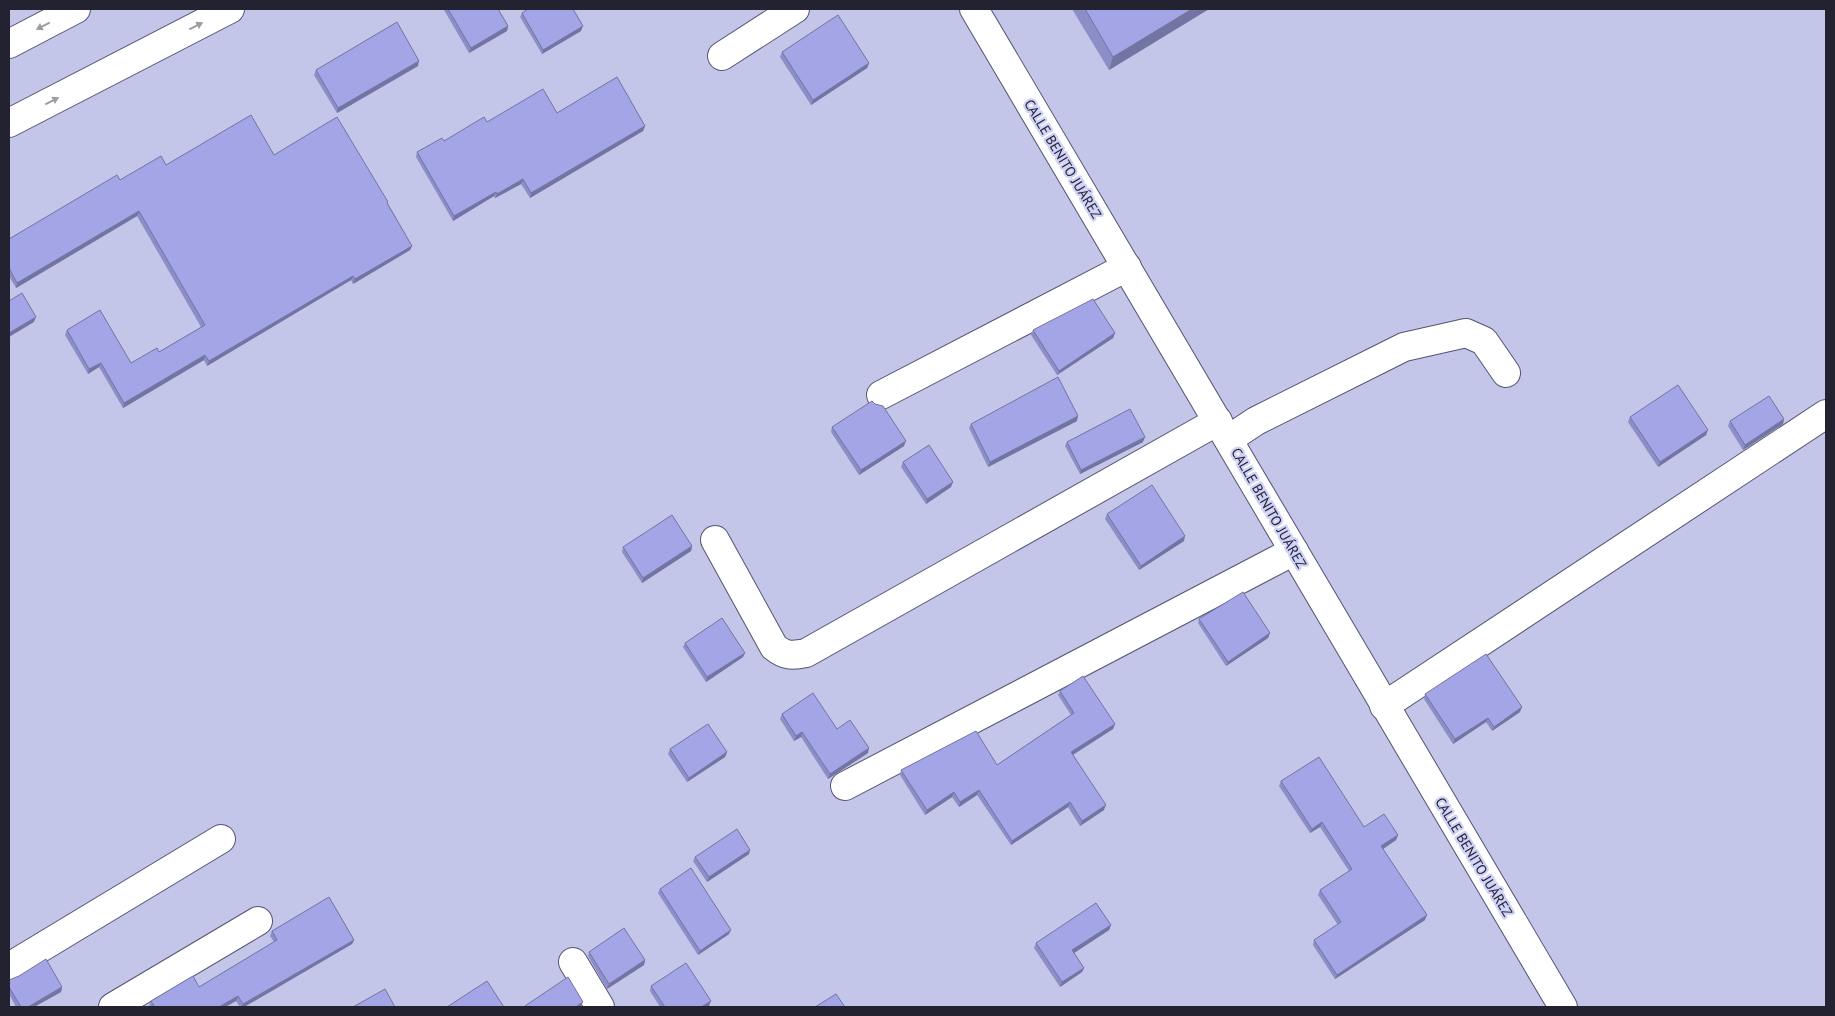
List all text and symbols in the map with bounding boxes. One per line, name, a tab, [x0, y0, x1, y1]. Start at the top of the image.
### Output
one-way arrow	[35, 22, 50, 30]
one-way arrow	[189, 22, 204, 30]
street label: CALLE BENITO JUÁREZ	[1020, 96, 1106, 222]
one-way arrow	[45, 97, 59, 105]
street label: CALLE BENITO JUÁREZ	[1227, 445, 1311, 572]
street label: CALLE BENITO JUÁREZ	[1431, 794, 1517, 920]

